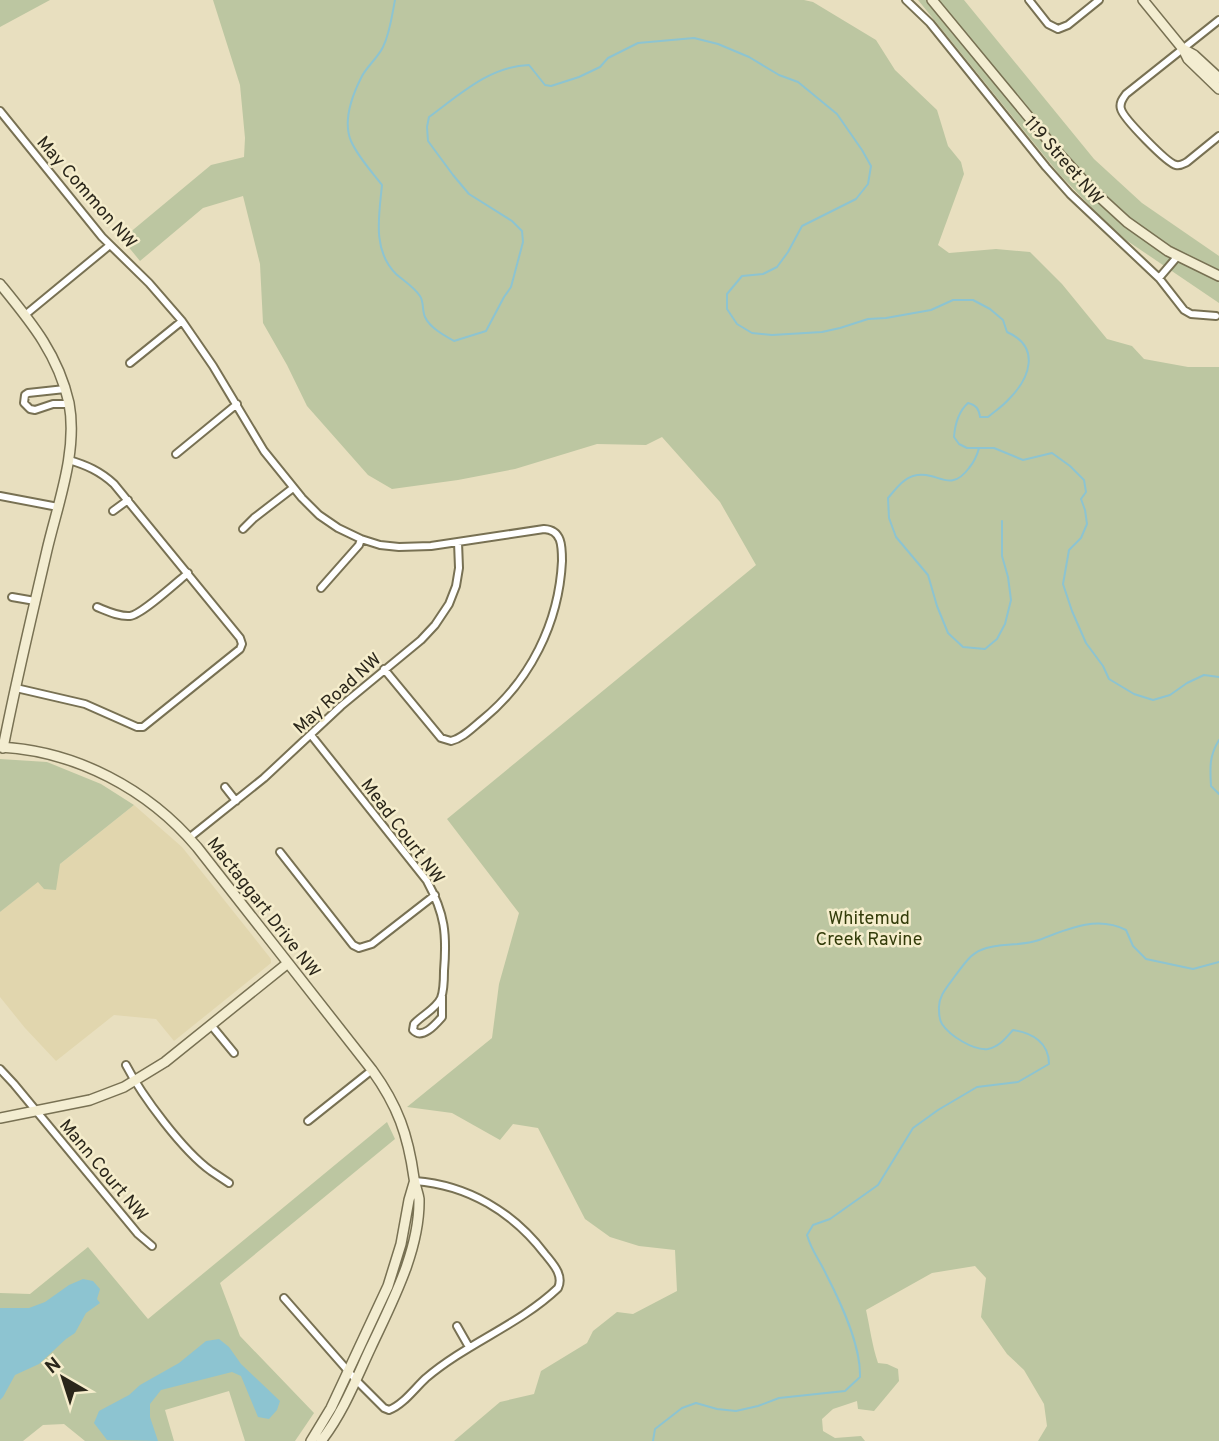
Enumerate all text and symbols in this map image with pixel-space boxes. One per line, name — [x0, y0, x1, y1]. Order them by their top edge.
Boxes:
street label: 119 Street NW — [1018, 112, 1108, 210]
street label: May Common NW — [31, 132, 141, 254]
street label: May Road NW — [289, 649, 387, 740]
street label: Mead Court NW — [355, 775, 449, 889]
street label: Mactaggart Drive NW — [201, 833, 325, 983]
park label: Whitemud Creek Ravine — [816, 908, 922, 952]
street label: Mann Court NW — [53, 1115, 152, 1227]
north arrow — [28, 1343, 98, 1413]
text: N — [41, 1353, 66, 1380]

